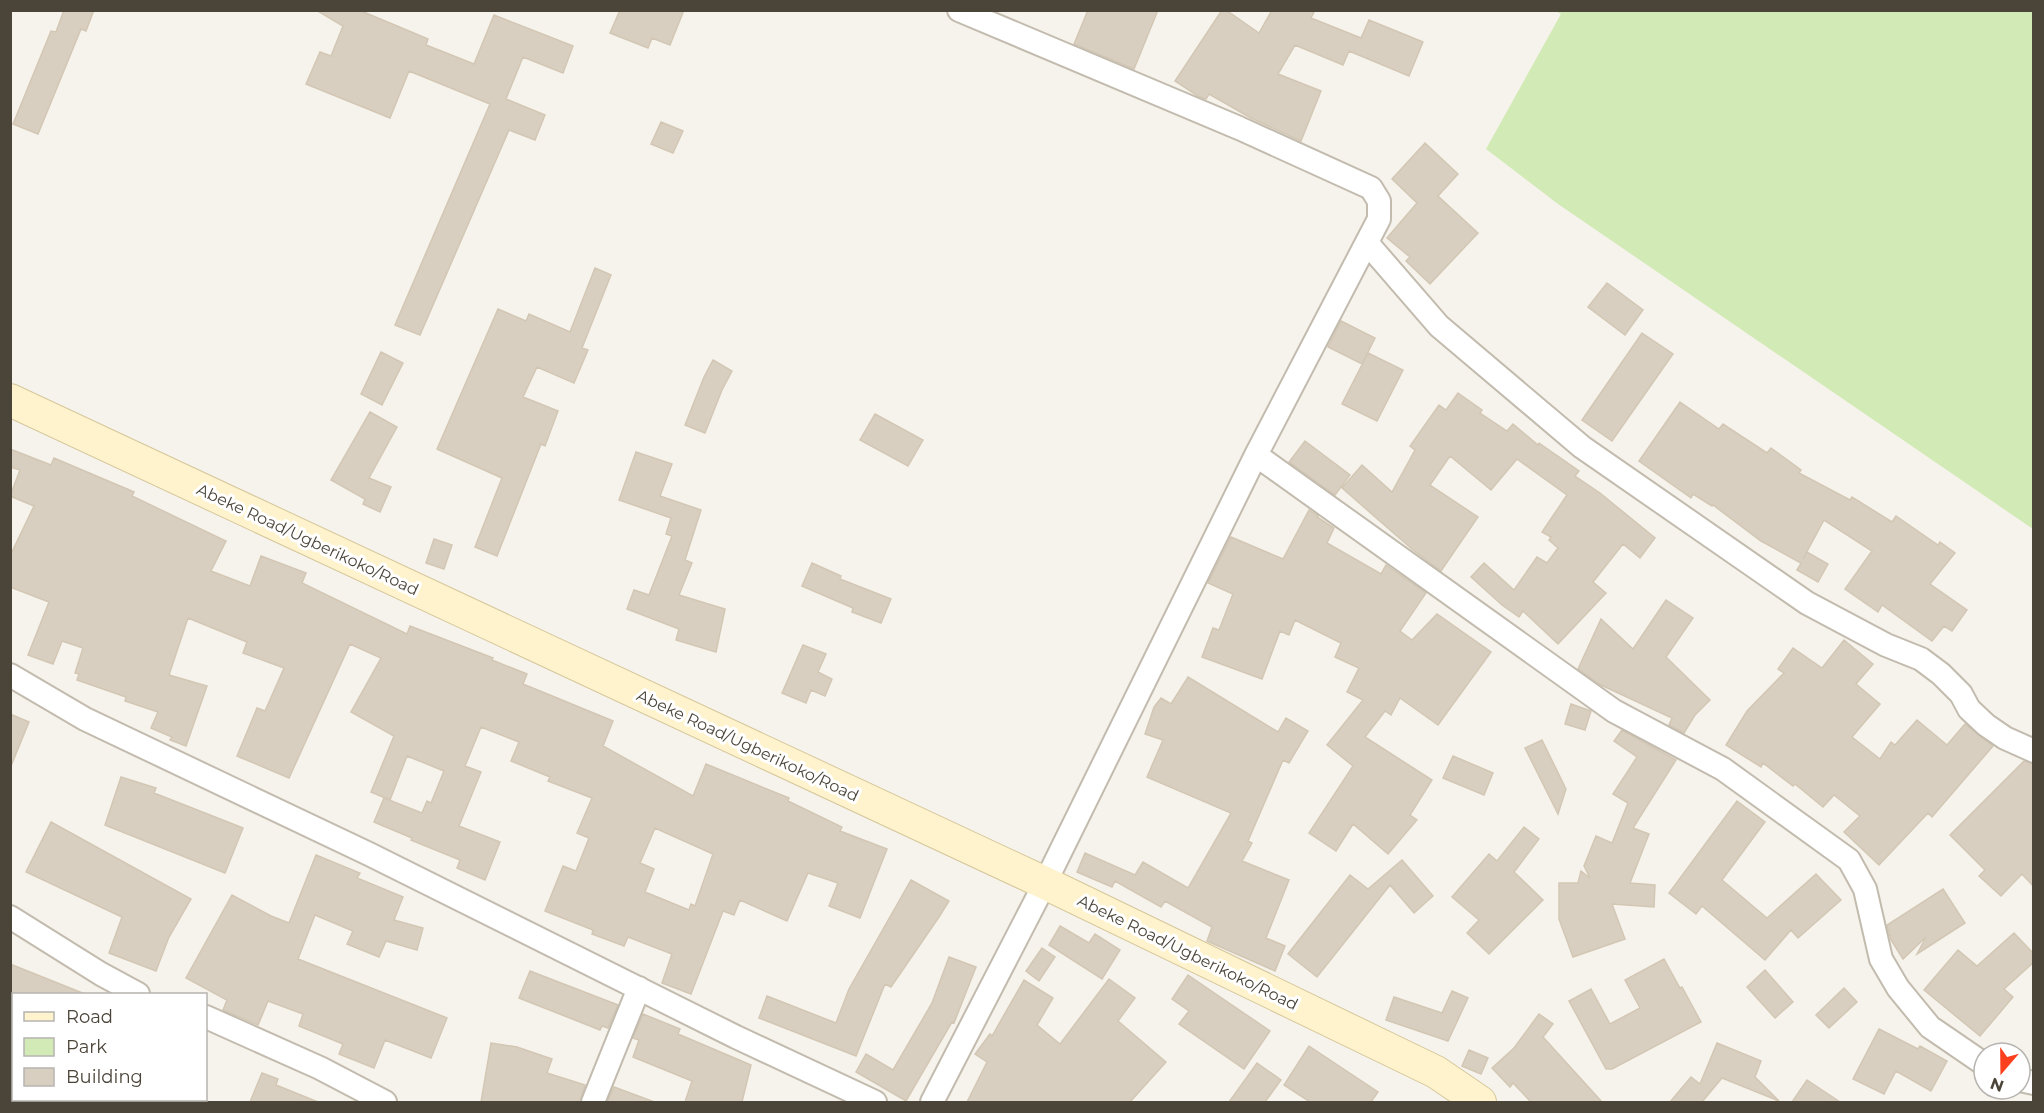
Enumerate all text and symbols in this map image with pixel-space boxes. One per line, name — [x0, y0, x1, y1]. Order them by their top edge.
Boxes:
street label: Abeke Road/Ugberikoko/Road — [194, 480, 422, 599]
street label: Abeke Road/Ugberikoko/Road — [634, 686, 862, 805]
street label: Abeke Road/Ugberikoko/Road — [1075, 891, 1301, 1014]
legend — [12, 993, 207, 1101]
text: Road — [66, 1006, 113, 1028]
text: Park — [66, 1036, 107, 1058]
north arrow — [1972, 1041, 2032, 1101]
text: Building — [66, 1066, 143, 1088]
text: N — [1988, 1073, 2006, 1096]

